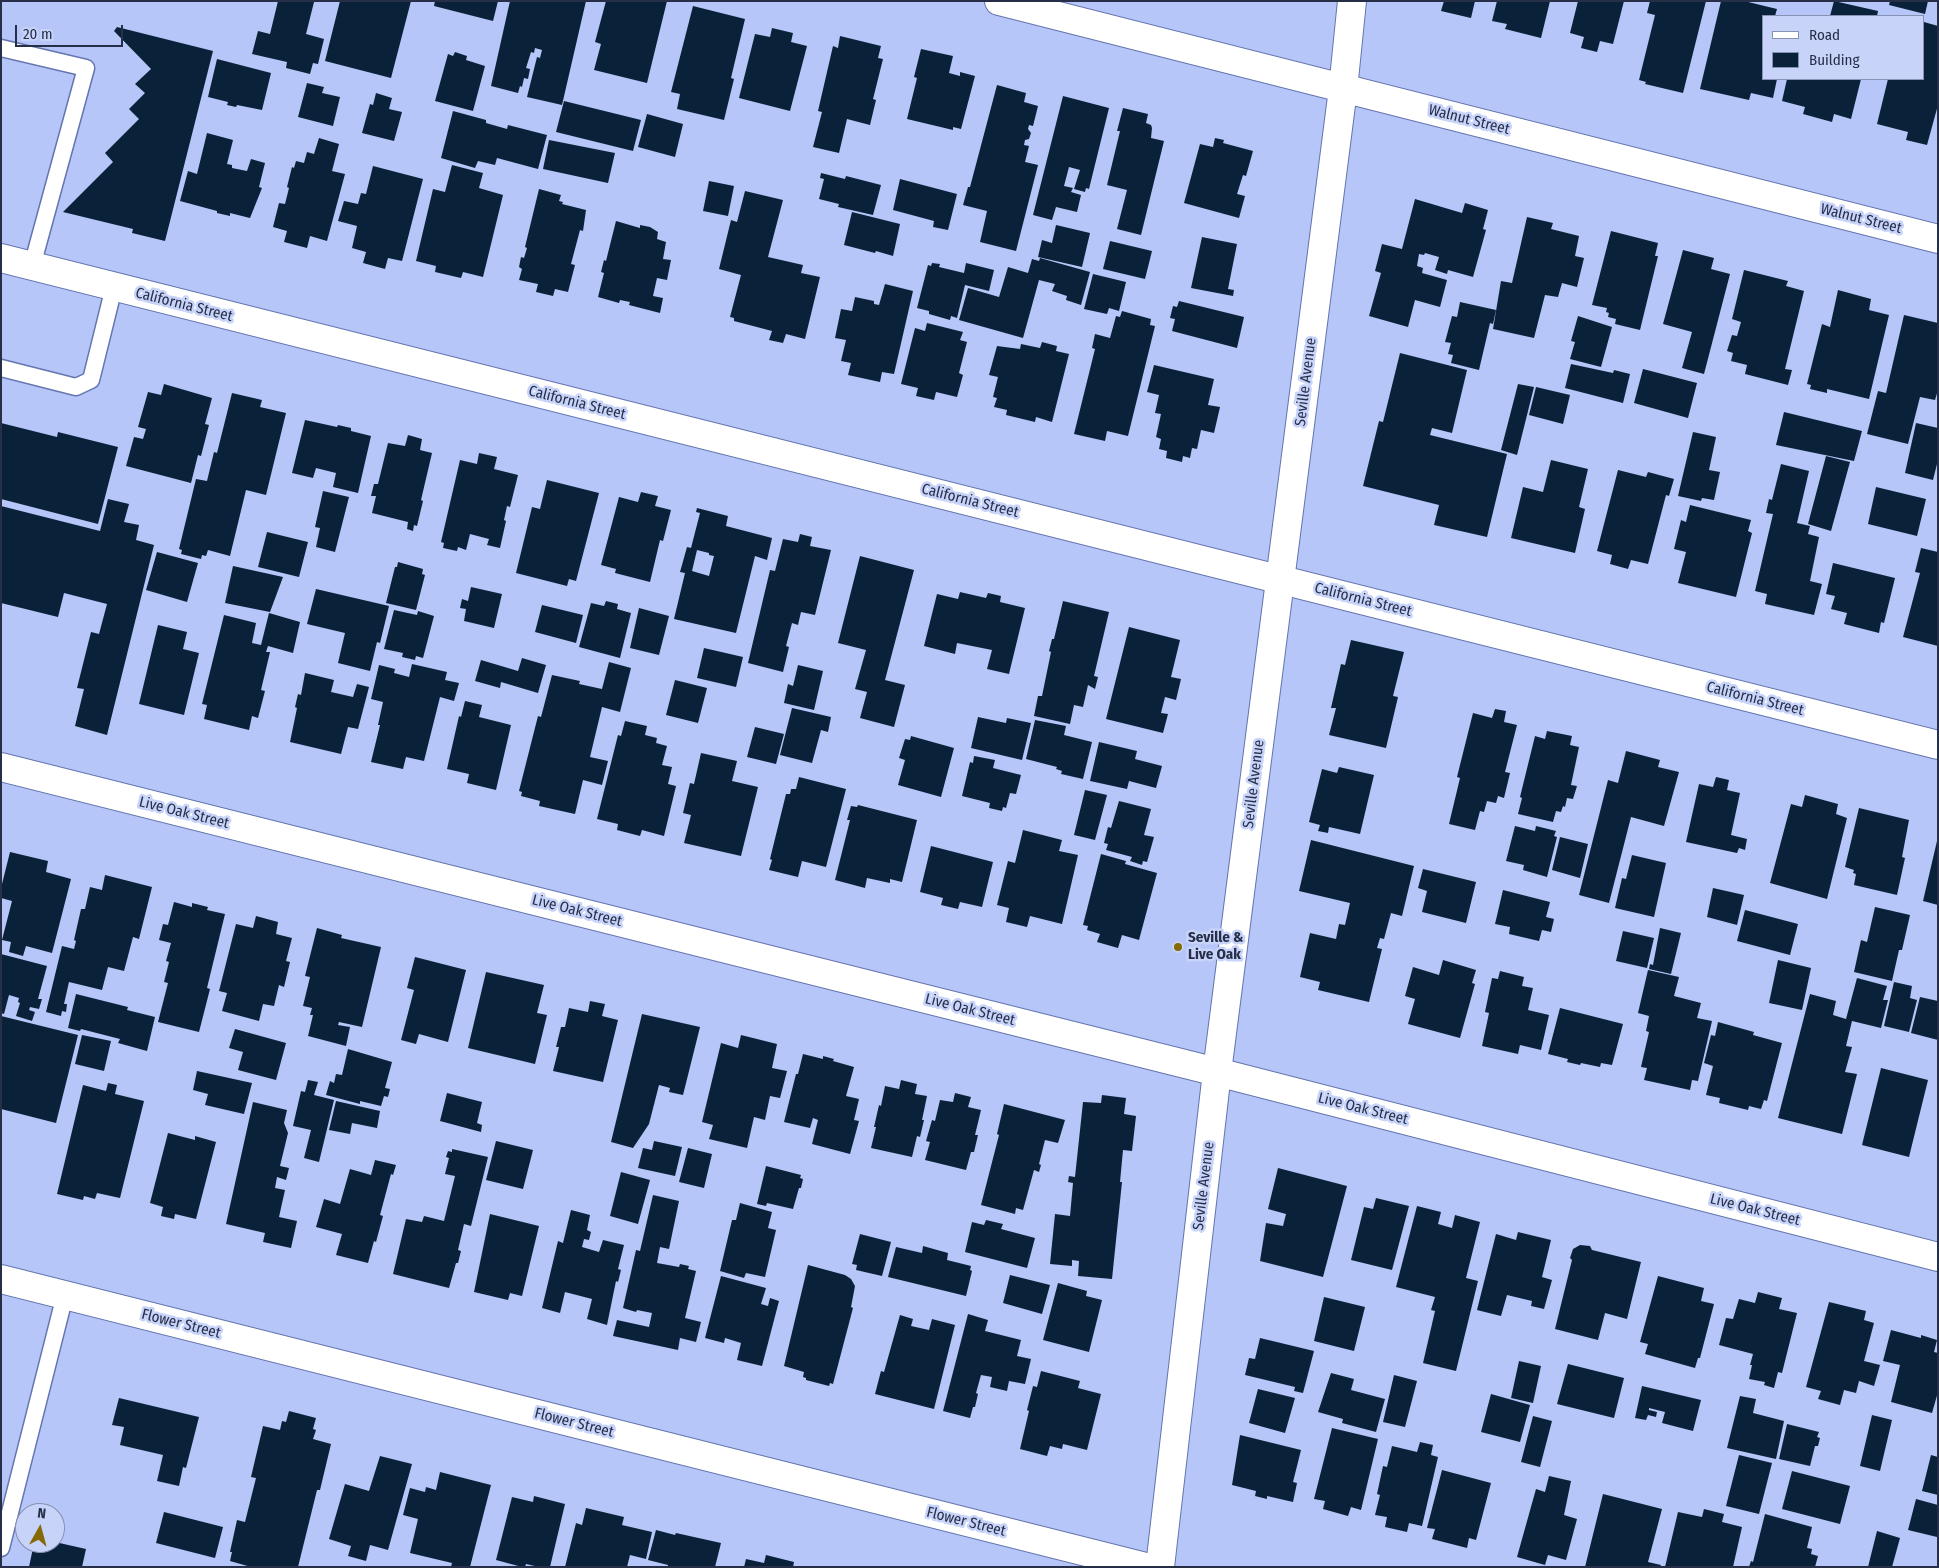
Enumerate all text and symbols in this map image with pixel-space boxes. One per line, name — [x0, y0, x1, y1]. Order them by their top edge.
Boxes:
scale bar — [18, 15, 125, 47]
legend — [1762, 15, 1924, 80]
text: 20 m — [23, 25, 53, 43]
text: Road — [1809, 26, 1840, 44]
text: Building — [1809, 51, 1860, 69]
street label: Walnut Street — [1427, 101, 1511, 139]
street label: Walnut Street — [1819, 200, 1903, 238]
street label: California Street — [134, 284, 234, 326]
street label: Seville Avenue — [1292, 337, 1320, 427]
street label: California Street — [527, 382, 627, 424]
street label: California Street — [920, 480, 1020, 522]
street label: California Street — [1313, 579, 1413, 621]
street label: California Street — [1705, 678, 1805, 720]
street label: Seville Avenue — [1240, 739, 1268, 829]
street label: Live Oak Street — [137, 793, 231, 833]
street label: Live Oak Street — [530, 891, 624, 931]
place label: Seville & Live Oak — [1188, 929, 1243, 964]
marker: Seville & Live Oak — [1172, 941, 1184, 953]
street label: Live Oak Street — [923, 990, 1017, 1030]
street label: Live Oak Street — [1316, 1089, 1410, 1129]
street label: Seville Avenue — [1190, 1141, 1218, 1231]
street label: Live Oak Street — [1708, 1190, 1802, 1230]
street label: Flower Street — [139, 1305, 223, 1343]
street label: Flower Street — [532, 1404, 616, 1442]
north arrow — [15, 1503, 65, 1553]
street label: Flower Street — [924, 1503, 1008, 1541]
text: N — [37, 1505, 47, 1523]

